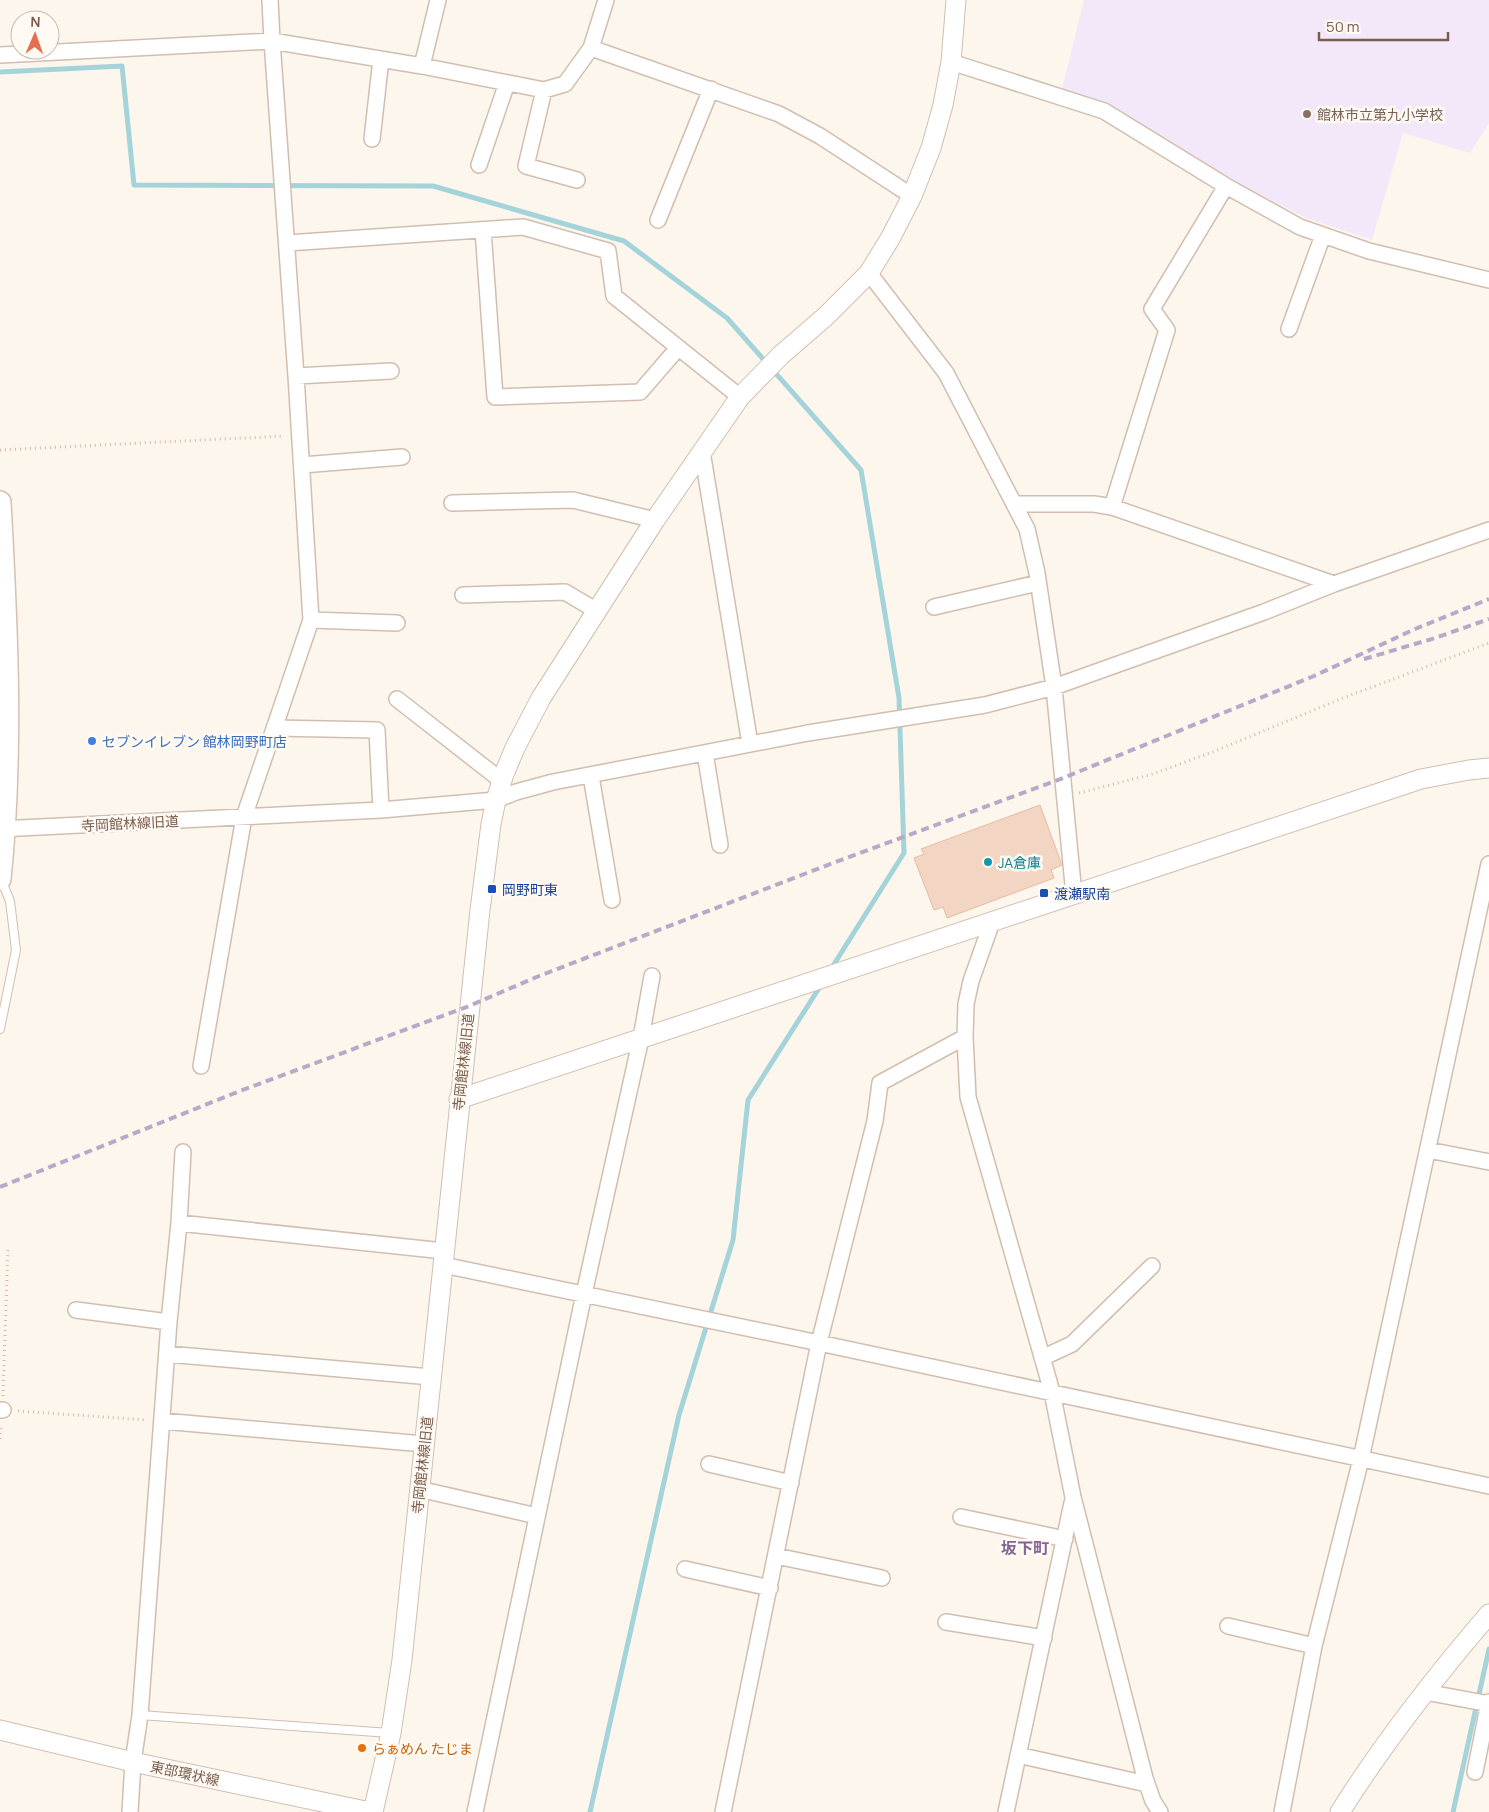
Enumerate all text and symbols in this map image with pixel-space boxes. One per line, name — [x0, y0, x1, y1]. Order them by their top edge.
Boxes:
north arrow — [10, 10, 60, 60]
scale bar — [1319, 10, 1448, 42]
text: N — [30, 12, 41, 31]
text: 50 m — [1326, 16, 1360, 37]
place label: 館林市立第九小学校 — [1317, 105, 1443, 124]
marker: 館林市立第九小学校 — [1301, 108, 1313, 120]
place label: セブンイレブン 館林岡野町店 — [102, 732, 287, 751]
marker: セブンイレブン 館林岡野町店 — [86, 735, 98, 747]
street label: 寺岡館林線旧道 — [81, 811, 179, 835]
place label: JA倉庫 — [998, 853, 1041, 872]
marker: JA倉庫 — [982, 856, 994, 868]
place label: 岡野町東 — [502, 880, 558, 899]
marker: 岡野町東 — [486, 883, 498, 895]
place label: 渡瀬駅南 — [1054, 884, 1110, 903]
marker: 渡瀬駅南 — [1038, 887, 1050, 899]
street label: 寺岡館林線旧道 — [448, 1012, 478, 1112]
street label: 寺岡館林線旧道 — [407, 1415, 437, 1515]
district label: 坂下町 — [1001, 1537, 1049, 1559]
place label: らぁめん たじま — [372, 1739, 473, 1758]
marker: らぁめん たじま — [356, 1742, 368, 1754]
street label: 東部環状線 — [149, 1756, 221, 1790]

